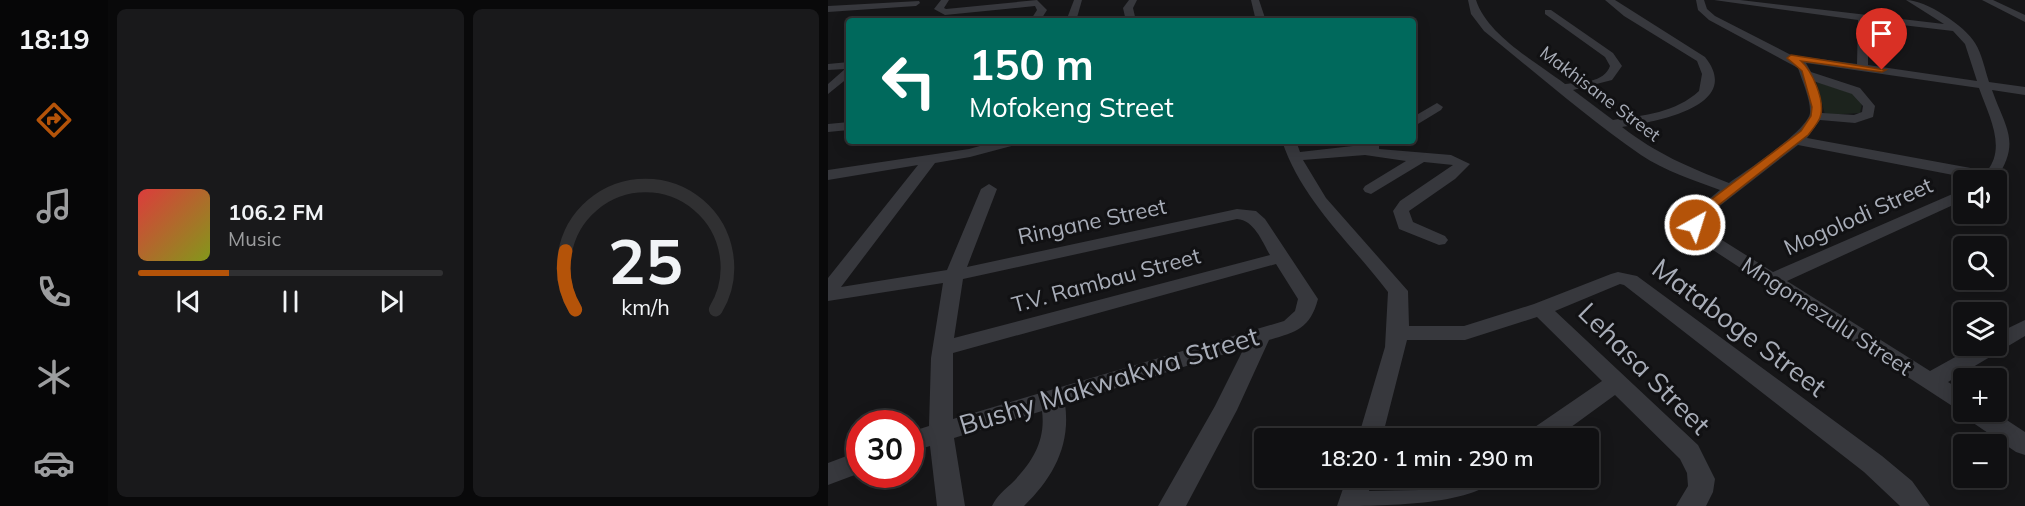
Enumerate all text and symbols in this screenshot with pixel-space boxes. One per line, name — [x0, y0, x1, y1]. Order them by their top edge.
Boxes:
pin — [1856, 8, 1907, 70]
icon: arrive — [1865, 17, 1898, 50]
text: 18:19 — [18, 22, 90, 56]
text: 150 m — [969, 38, 1094, 91]
street label: Makhisane Street — [1536, 41, 1665, 146]
icon: left — [870, 42, 948, 120]
text: Mofokeng Street — [969, 90, 1174, 124]
icon: directions — [33, 99, 75, 141]
map controls — [1953, 170, 2007, 488]
button: sound — [1953, 170, 2007, 224]
street label: Mogolodi Street — [1779, 171, 1937, 261]
icon: music — [33, 185, 75, 227]
street label: Ringane Street — [1015, 192, 1169, 250]
position arrow — [1663, 193, 1727, 257]
text: 106.2 FM — [228, 198, 324, 226]
text: 25 — [608, 221, 683, 300]
text: Music — [228, 226, 281, 251]
button: search — [1953, 236, 2007, 290]
street label: T.V. Rambau Street — [1009, 241, 1204, 319]
street label: Mngomezulu Street — [1737, 250, 1918, 382]
street label: Mataboge Street — [1646, 251, 1833, 404]
icon: phone — [33, 271, 75, 313]
icon: previous — [172, 285, 205, 318]
icon: pause — [274, 285, 307, 318]
icon: next — [375, 285, 408, 318]
text: km/h — [621, 293, 670, 320]
street label: Lehasa Street — [1572, 295, 1718, 441]
button: layers — [1953, 302, 2007, 356]
street label: Bushy Makwakwa Street — [955, 318, 1262, 442]
icon: climate — [33, 356, 75, 398]
button: + — [1953, 368, 2007, 422]
speed limit sign: 30 — [846, 410, 924, 488]
button: − — [1953, 434, 2007, 488]
icon: car — [33, 442, 75, 484]
text: 18:20 · 1 min · 290 m — [1319, 444, 1534, 472]

